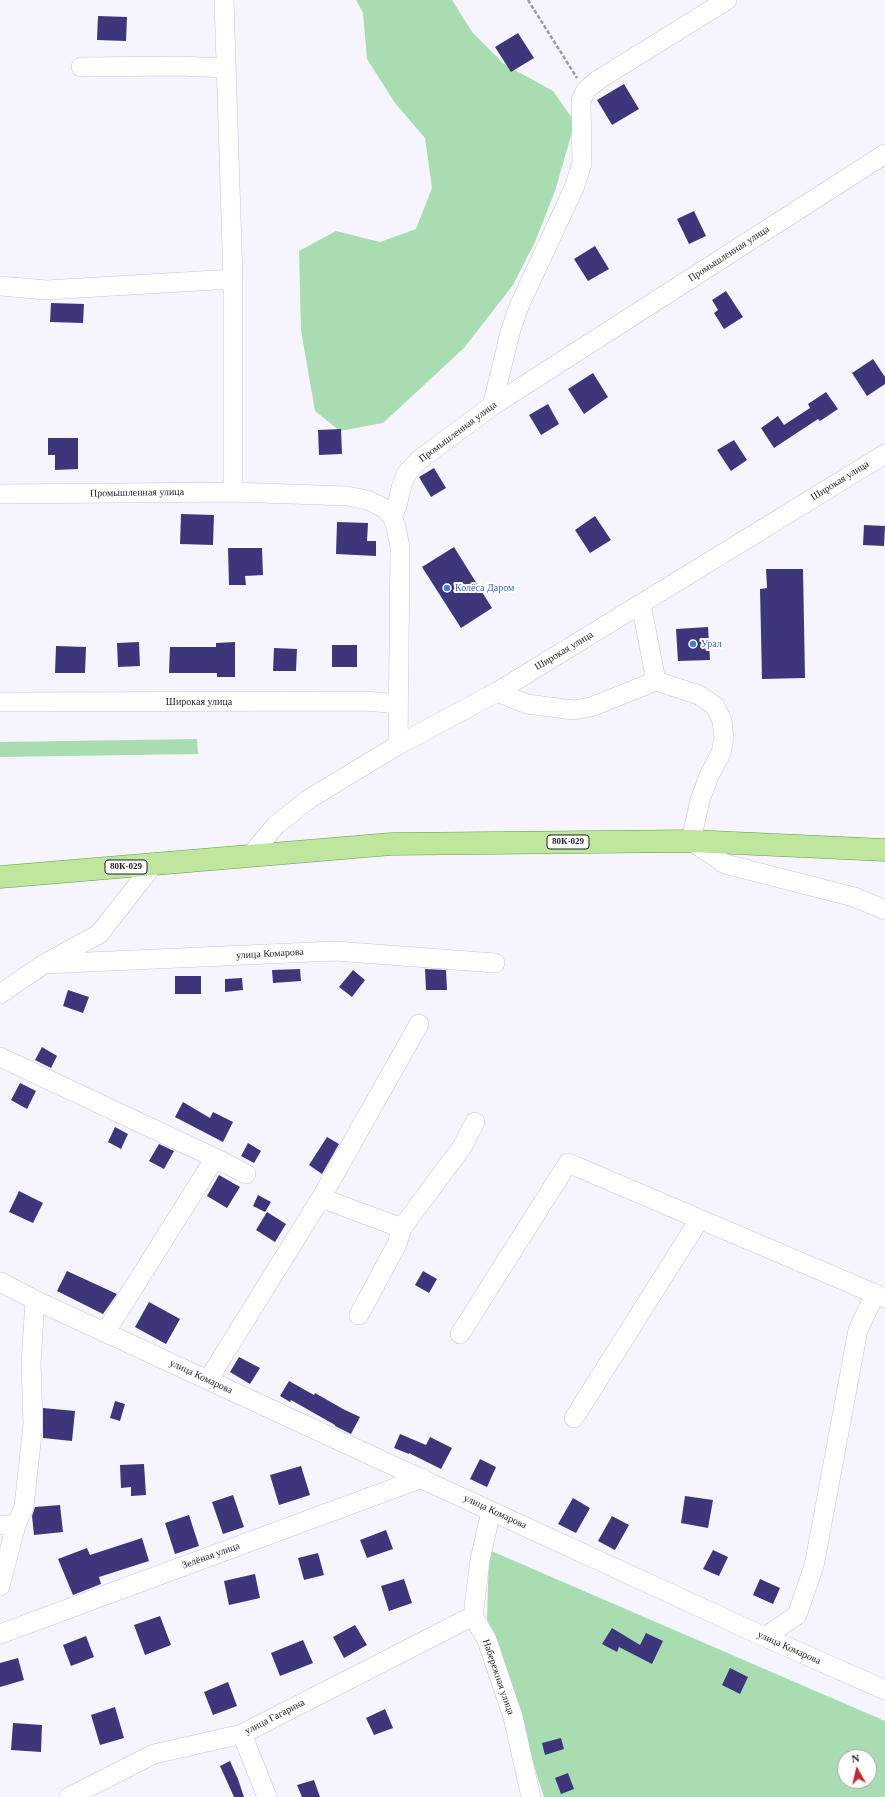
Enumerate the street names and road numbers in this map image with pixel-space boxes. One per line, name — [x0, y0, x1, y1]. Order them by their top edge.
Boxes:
street label: Промышленная улица — [686, 223, 772, 285]
street label: Промышленная улица — [417, 399, 499, 465]
street label: Широкая улица — [809, 458, 871, 504]
street label: Промышленная улица — [90, 486, 184, 500]
street label: Широкая улица — [532, 629, 596, 673]
street label: Широкая улица — [166, 696, 232, 708]
road number: 80К-029 — [547, 835, 589, 849]
road number: 80К-029 — [105, 860, 147, 874]
street label: улица Комарова — [236, 946, 304, 962]
street label: улица Комарова — [168, 1357, 234, 1397]
street label: улица Комарова — [462, 1492, 528, 1532]
street label: Зелёная улица — [181, 1540, 241, 1572]
street label: улица Комарова — [756, 1629, 822, 1667]
street label: Набережная улица — [479, 1638, 517, 1716]
street label: улица Гагарина — [243, 1697, 307, 1737]

